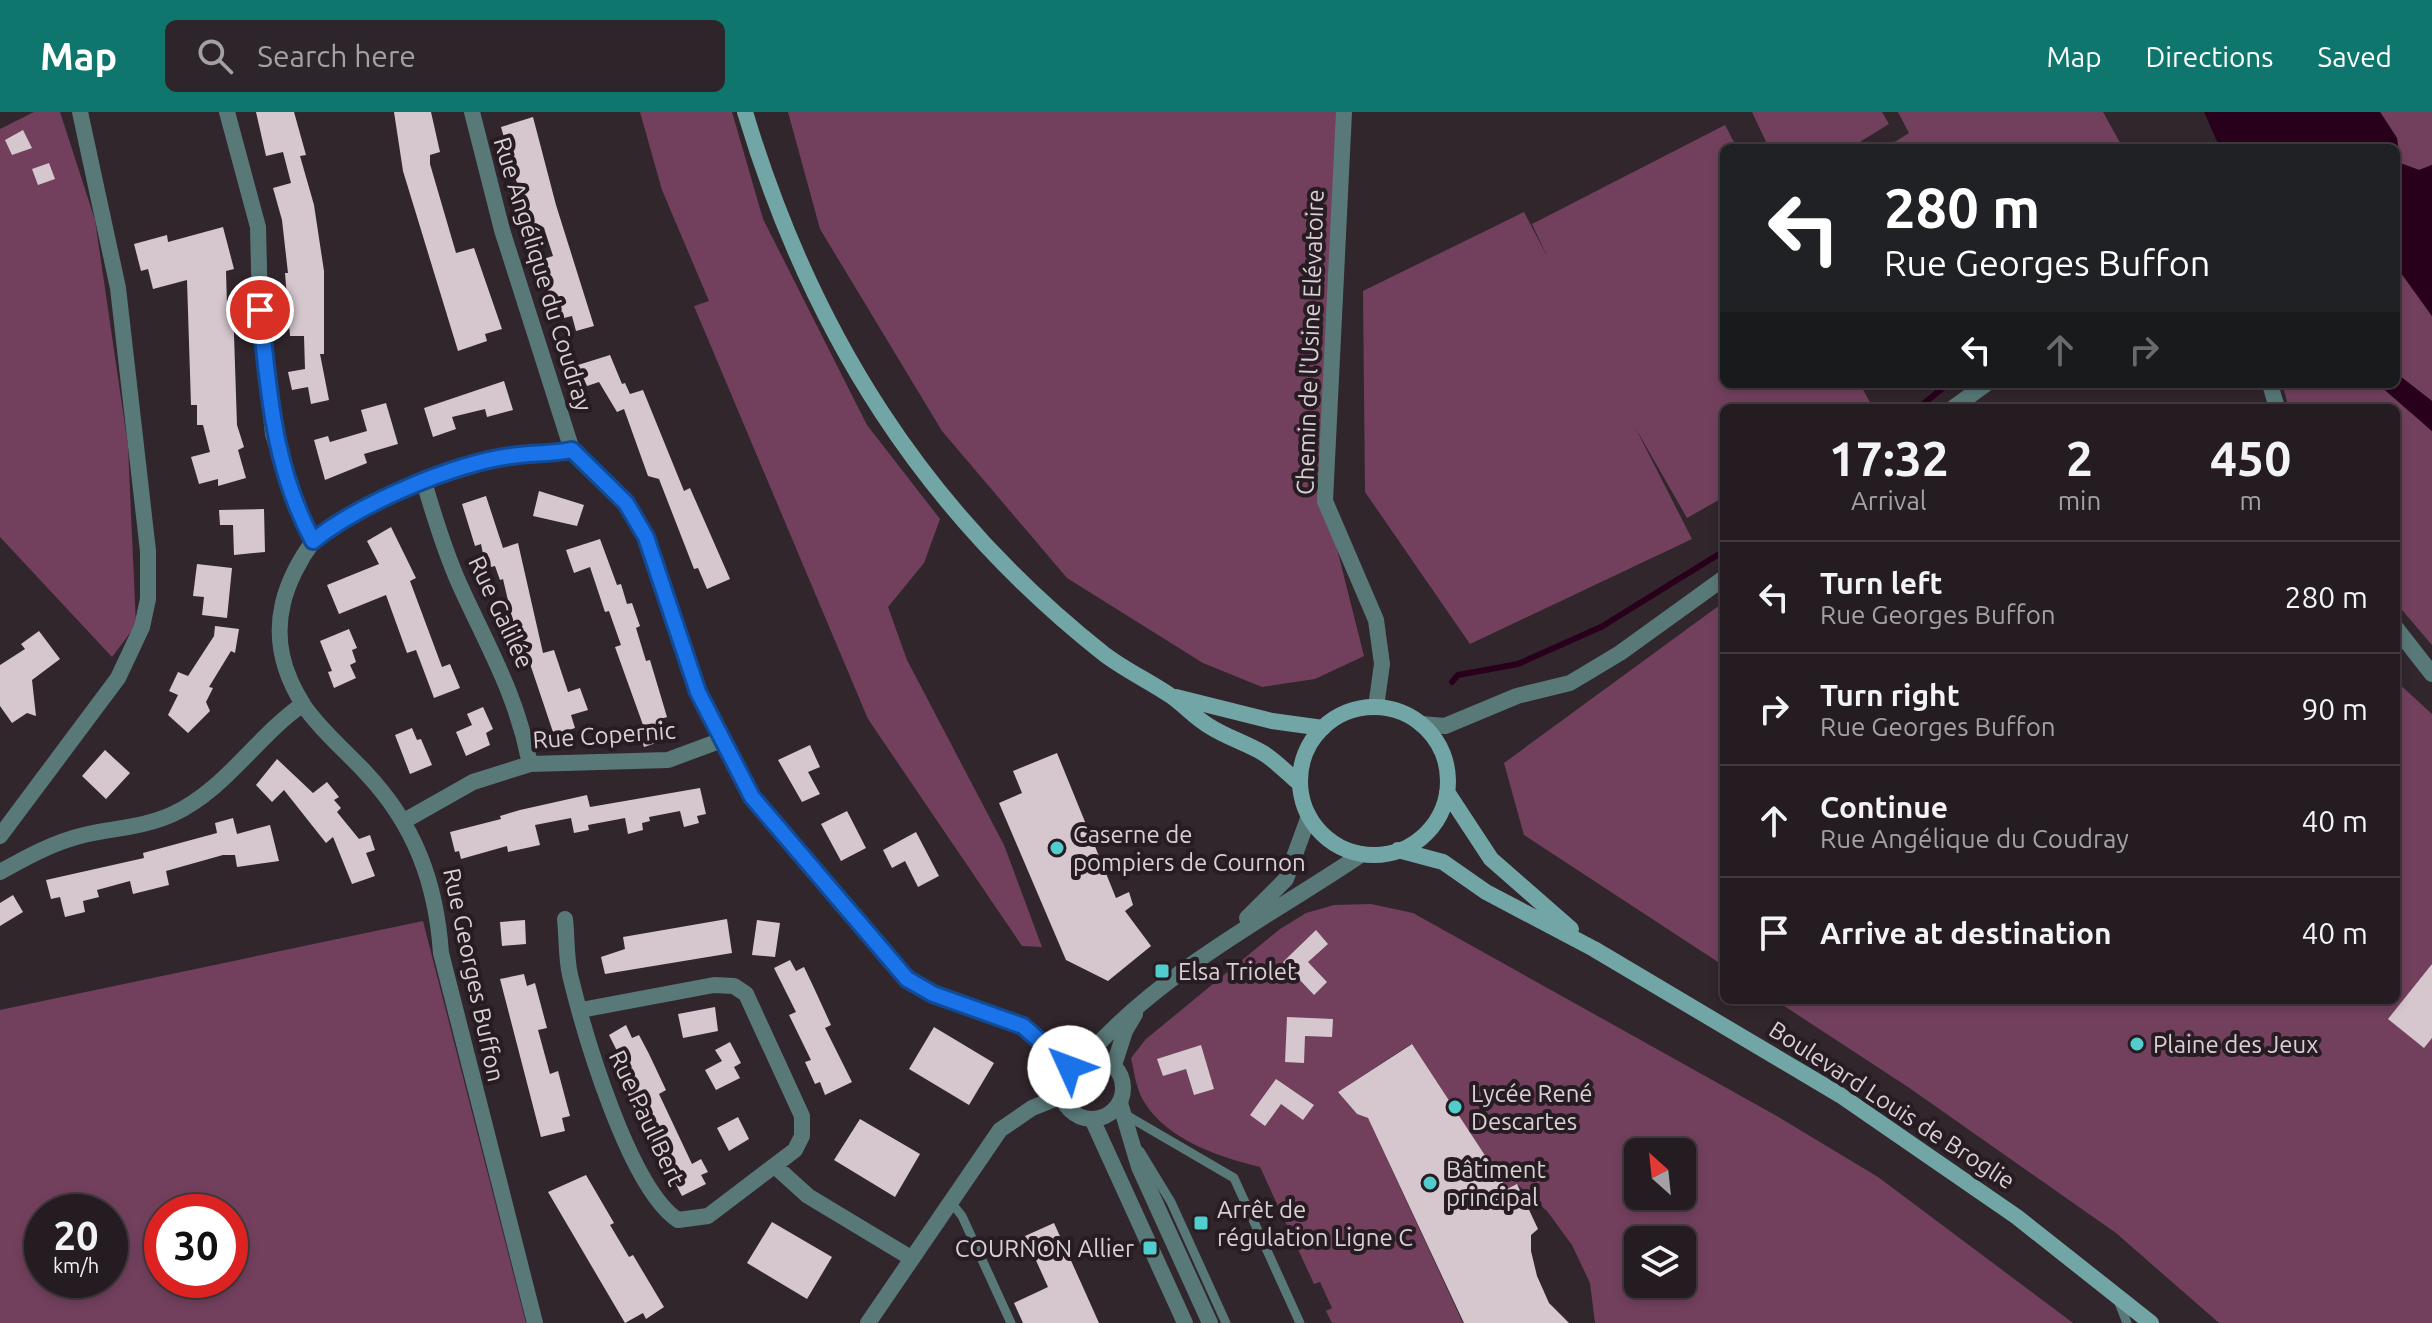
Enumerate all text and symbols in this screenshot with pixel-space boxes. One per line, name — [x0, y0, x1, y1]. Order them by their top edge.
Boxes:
search box — [165, 20, 725, 92]
icon: search — [193, 34, 237, 78]
text: Map — [40, 35, 117, 77]
text: Search here — [257, 39, 416, 73]
text: Map — [2046, 41, 2102, 72]
text: Directions — [2146, 41, 2273, 72]
text: Saved — [2317, 41, 2392, 72]
street label: Rue Angélique du Coudray — [488, 134, 598, 415]
icon: left — [1752, 176, 1856, 280]
text: 280 m — [1884, 176, 2040, 239]
street label: Chemin de l'Usine Elévatoire — [1291, 189, 1329, 495]
text: Rue Georges Buffon — [1884, 242, 2210, 283]
pin — [226, 276, 294, 344]
icon: arrive — [238, 288, 282, 332]
icon: left — [1954, 328, 1998, 372]
icon: ahead — [2038, 328, 2082, 372]
icon: right — [2122, 328, 2166, 372]
text: 17:32 — [1829, 431, 1949, 485]
text: 2 — [2066, 431, 2093, 485]
text: 450 — [2210, 431, 2291, 485]
text: Arrival — [1851, 486, 1927, 515]
text: min — [2058, 486, 2101, 515]
text: m — [2239, 486, 2262, 515]
street label: Rue Galilée — [463, 552, 539, 672]
text: Turn left — [1820, 566, 1942, 600]
icon: left — [1752, 575, 1796, 619]
text: 280 m — [2284, 580, 2368, 614]
text: Rue Georges Buffon — [1820, 600, 2056, 629]
text: Turn right — [1820, 678, 1960, 712]
icon: right — [1752, 687, 1796, 731]
text: 90 m — [2301, 692, 2368, 726]
text: Rue Georges Buffon — [1820, 712, 2056, 741]
street label: Rue Copernic — [532, 717, 676, 753]
text: Continue — [1820, 790, 1948, 824]
icon: ahead — [1752, 799, 1796, 843]
text: 40 m — [2301, 804, 2368, 838]
place label: Caserne de pompiers de Cournon — [1073, 821, 1306, 876]
text: Rue Angélique du Coudray — [1820, 824, 2129, 853]
marker: Caserne de pompiers de Cournon — [1048, 839, 1066, 857]
street label: Rue Georges Buffon — [438, 866, 510, 1084]
icon: arrive — [1752, 911, 1796, 955]
text: Arrive at destination — [1820, 916, 2112, 950]
text: 40 m — [2301, 916, 2368, 950]
place label: Elsa Triolet — [1178, 958, 1297, 985]
marker: Elsa Triolet — [1153, 962, 1171, 980]
street label: Boulevard Louis de Broglie — [1764, 1015, 2020, 1195]
position arrow — [1027, 1025, 1111, 1109]
place label: Plaine des Jeux — [2153, 1031, 2318, 1058]
marker: Plaine des Jeux — [2128, 1035, 2146, 1053]
street label: Rue Paul Bert — [604, 1046, 690, 1191]
place label: Lycée René Descartes — [1471, 1080, 1593, 1135]
marker: Lycée René Descartes — [1446, 1098, 1464, 1116]
north arrow — [1624, 1138, 1696, 1210]
map controls — [1624, 1138, 1696, 1298]
place label: Bâtiment principal — [1446, 1156, 1547, 1211]
marker: Bâtiment principal — [1421, 1174, 1439, 1192]
speed limit sign: 30 — [144, 1194, 248, 1298]
place label: Arrêt de régulation Ligne C — [1217, 1196, 1413, 1251]
text: 20 — [53, 1213, 99, 1258]
marker: Arrêt de régulation Ligne C — [1192, 1214, 1210, 1232]
button: layers — [1624, 1226, 1696, 1298]
place label: COURNON Allier — [955, 1235, 1134, 1262]
marker: COURNON Allier — [1141, 1239, 1159, 1257]
text: km/h — [53, 1254, 99, 1277]

